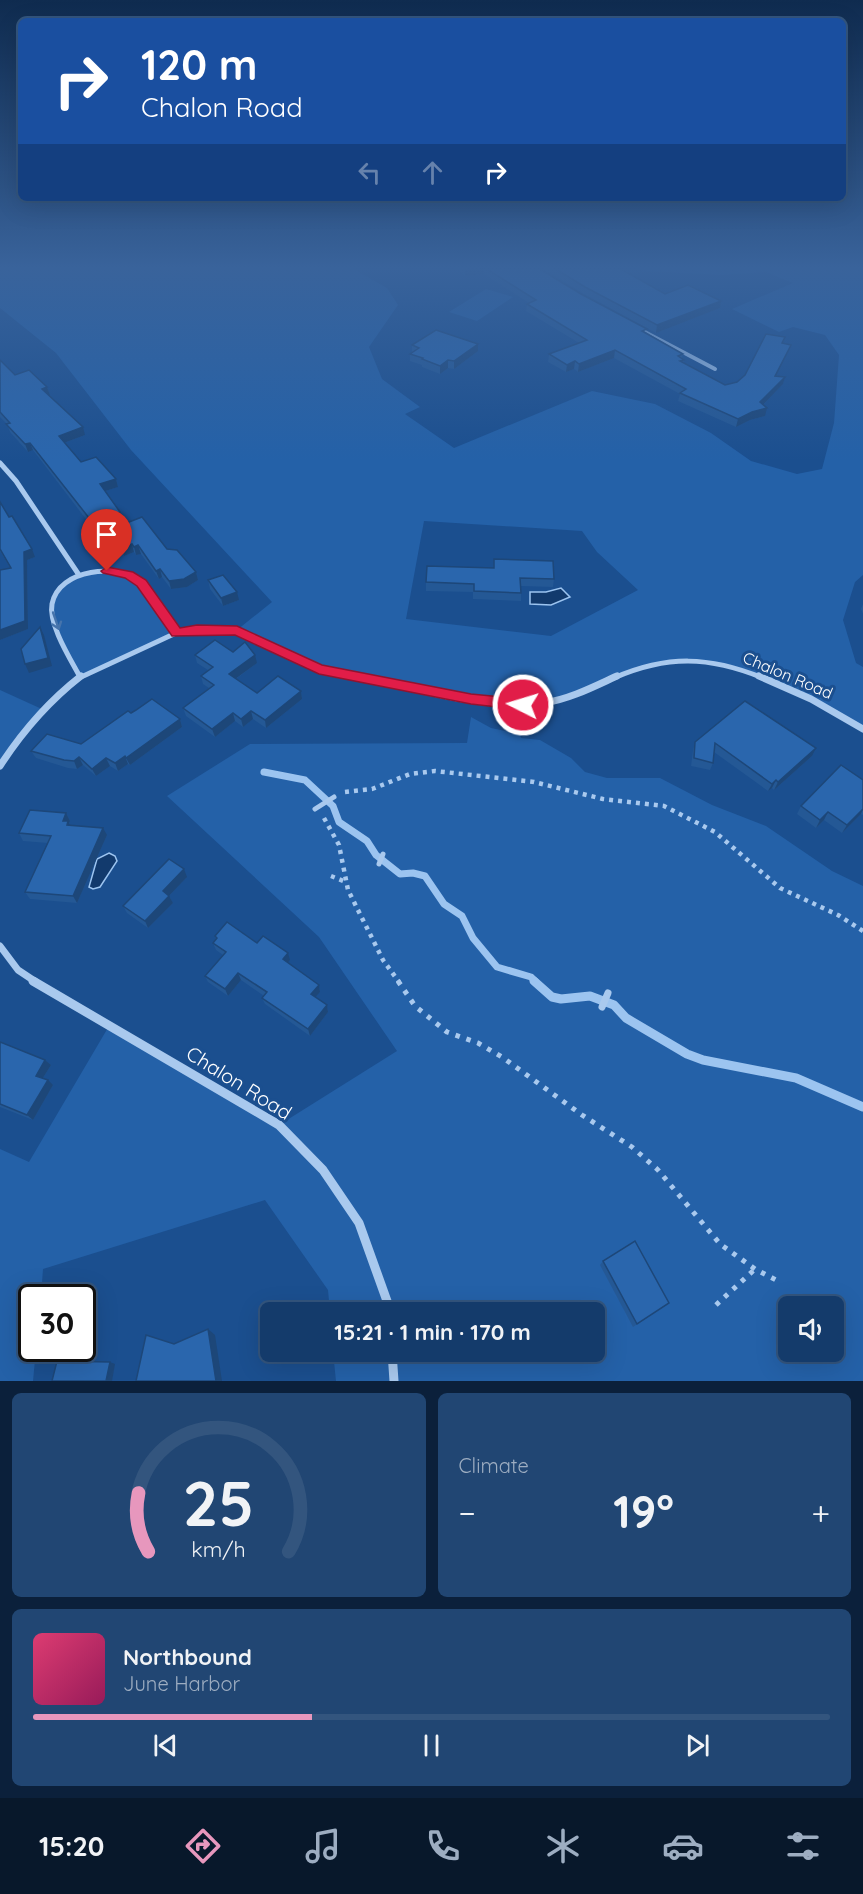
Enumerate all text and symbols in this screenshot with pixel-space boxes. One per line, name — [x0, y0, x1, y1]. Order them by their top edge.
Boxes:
text: 120 m — [141, 38, 258, 91]
icon: right — [42, 42, 120, 120]
text: Chalon Road — [141, 90, 303, 124]
icon: left — [353, 156, 386, 189]
icon: ahead — [416, 156, 449, 189]
icon: right — [479, 156, 512, 189]
pin — [81, 509, 132, 571]
icon: arrive — [90, 518, 123, 551]
one-way arrow — [51, 611, 62, 630]
street label: Chalon Road — [740, 647, 836, 703]
position arrow — [491, 673, 555, 737]
street label: Chalon Road — [182, 1040, 297, 1125]
speed limit sign: 30 — [18, 1284, 96, 1362]
map controls — [778, 1296, 844, 1362]
button: sound — [778, 1296, 844, 1362]
text: 15:21 · 1 min · 170 m — [334, 1318, 531, 1346]
text: Climate — [459, 1453, 529, 1478]
text: 25 — [183, 1464, 254, 1542]
text: 19° — [613, 1483, 674, 1539]
text: − — [459, 1492, 476, 1533]
text: + — [811, 1492, 830, 1533]
text: km/h — [192, 1536, 246, 1562]
text: Northbound — [123, 1643, 252, 1671]
text: June Harbor — [123, 1671, 240, 1696]
icon: previous — [149, 1729, 182, 1762]
icon: pause — [415, 1729, 448, 1762]
icon: next — [681, 1729, 714, 1762]
icon: directions — [182, 1825, 224, 1867]
icon: music — [302, 1825, 344, 1867]
icon: phone — [422, 1825, 464, 1867]
icon: climate — [542, 1825, 584, 1867]
icon: car — [662, 1825, 704, 1867]
icon: filters — [782, 1825, 824, 1867]
text: 15:20 — [39, 1829, 104, 1863]

